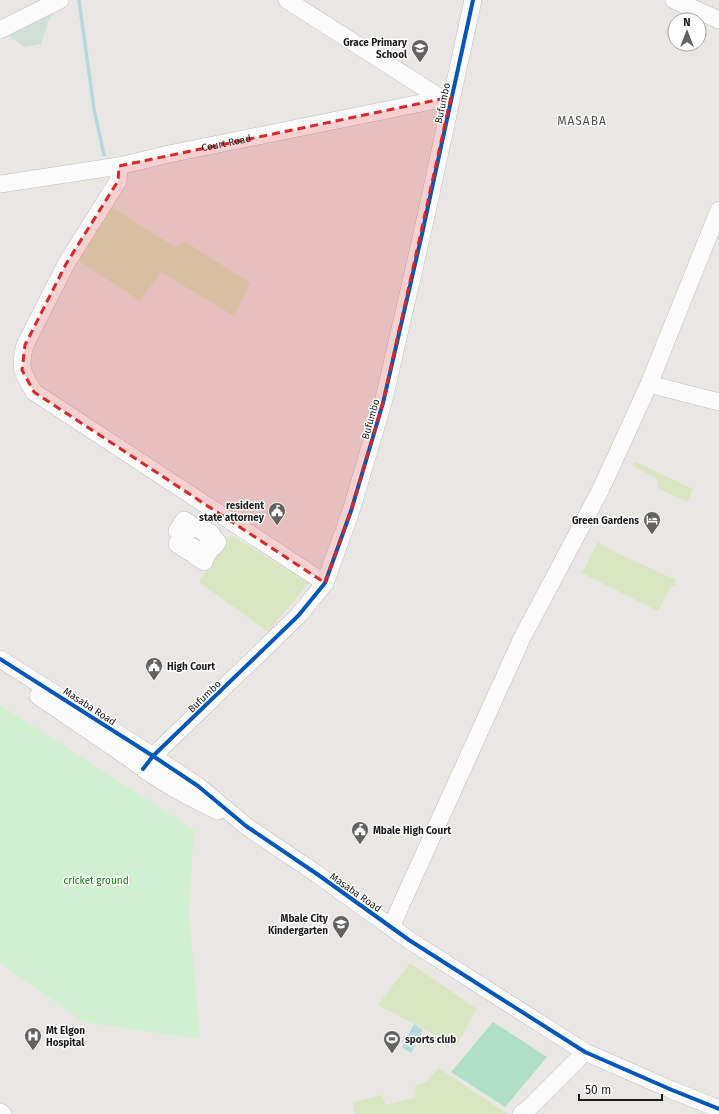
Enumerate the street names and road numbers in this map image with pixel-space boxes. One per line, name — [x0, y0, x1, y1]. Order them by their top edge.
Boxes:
street label: Bufumbo — [433, 82, 453, 125]
street label: Court Road — [200, 133, 252, 154]
street label: Bufumbo — [359, 398, 382, 441]
street label: Bufumbo — [186, 678, 224, 715]
street label: Masaba Road — [61, 685, 118, 728]
street label: Masaba Road — [327, 871, 384, 915]

